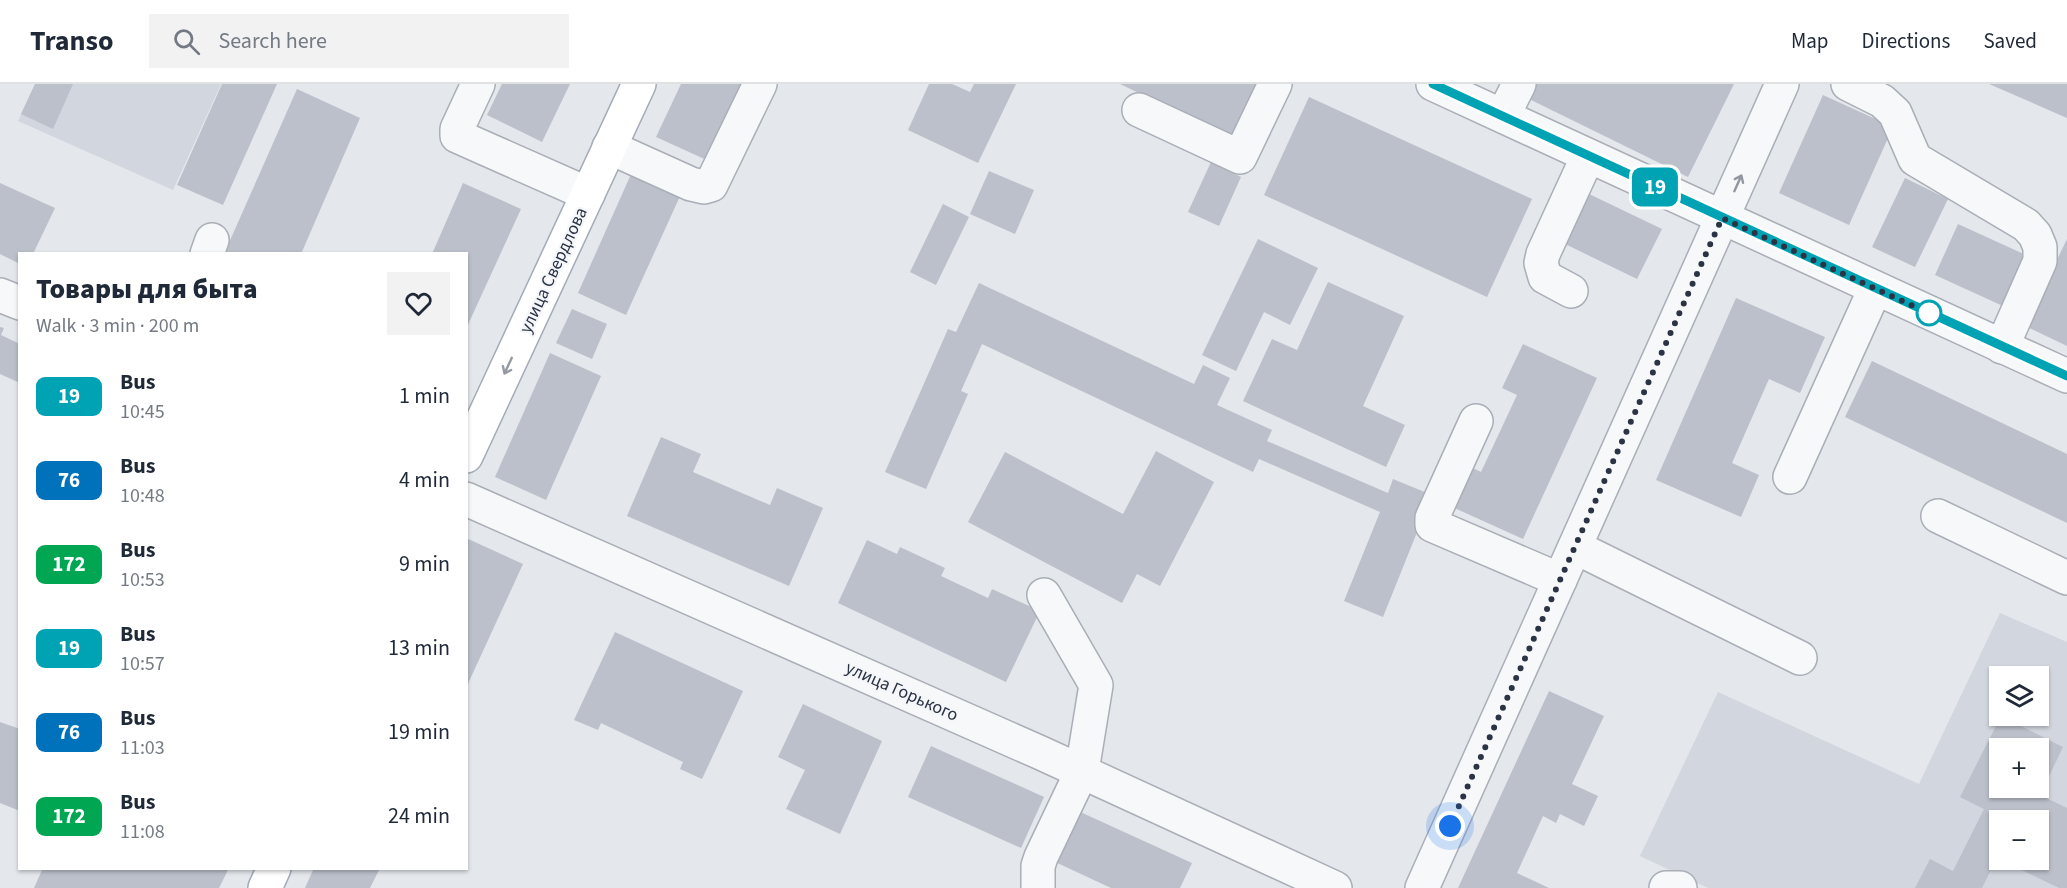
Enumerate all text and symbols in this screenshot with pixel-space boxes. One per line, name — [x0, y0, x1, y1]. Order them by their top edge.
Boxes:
search box — [149, 14, 569, 68]
text: Transo — [30, 21, 113, 61]
icon: search — [170, 25, 203, 58]
text: Search here — [218, 25, 327, 57]
text: Map — [1791, 26, 1829, 56]
text: Directions — [1862, 26, 1950, 56]
text: Saved — [1983, 26, 2037, 56]
line badge: 19 — [1628, 168, 1682, 206]
text: 19 — [1644, 172, 1666, 202]
one-way arrow — [1733, 174, 1744, 192]
street label: улица Свердлова — [513, 203, 594, 337]
text: Товары для быта — [36, 269, 258, 309]
button: heart — [387, 272, 450, 335]
unlabelled marker — [1916, 300, 1942, 326]
text: Walk · 3 min · 200 m — [36, 312, 199, 340]
one-way arrow — [502, 356, 514, 374]
text: Bus — [120, 366, 156, 398]
text: 1 min — [399, 380, 450, 412]
text: 19 — [58, 381, 80, 411]
text: 10:45 — [120, 398, 165, 426]
text: Bus — [120, 450, 156, 482]
text: 4 min — [399, 464, 450, 496]
text: 76 — [58, 465, 80, 495]
text: 10:48 — [120, 482, 165, 510]
text: Bus — [120, 534, 156, 566]
text: 9 min — [399, 548, 450, 580]
text: 172 — [52, 549, 86, 579]
text: 10:53 — [120, 566, 165, 594]
text: Bus — [120, 618, 156, 650]
text: 13 min — [388, 632, 450, 664]
text: 19 — [58, 633, 80, 663]
text: 10:57 — [120, 650, 165, 678]
street label: улица Горького — [841, 655, 962, 728]
map controls — [1989, 666, 2049, 870]
button: layers — [1989, 666, 2049, 726]
text: Bus — [120, 702, 156, 734]
text: 19 min — [388, 716, 450, 748]
text: 76 — [58, 717, 80, 747]
text: 11:03 — [120, 734, 165, 762]
button: + — [1989, 738, 2049, 798]
text: Bus — [120, 786, 156, 818]
text: 24 min — [388, 800, 450, 832]
text: 172 — [52, 801, 86, 831]
button: − — [1989, 810, 2049, 870]
your location — [1435, 811, 1465, 841]
text: 11:08 — [120, 818, 165, 846]

